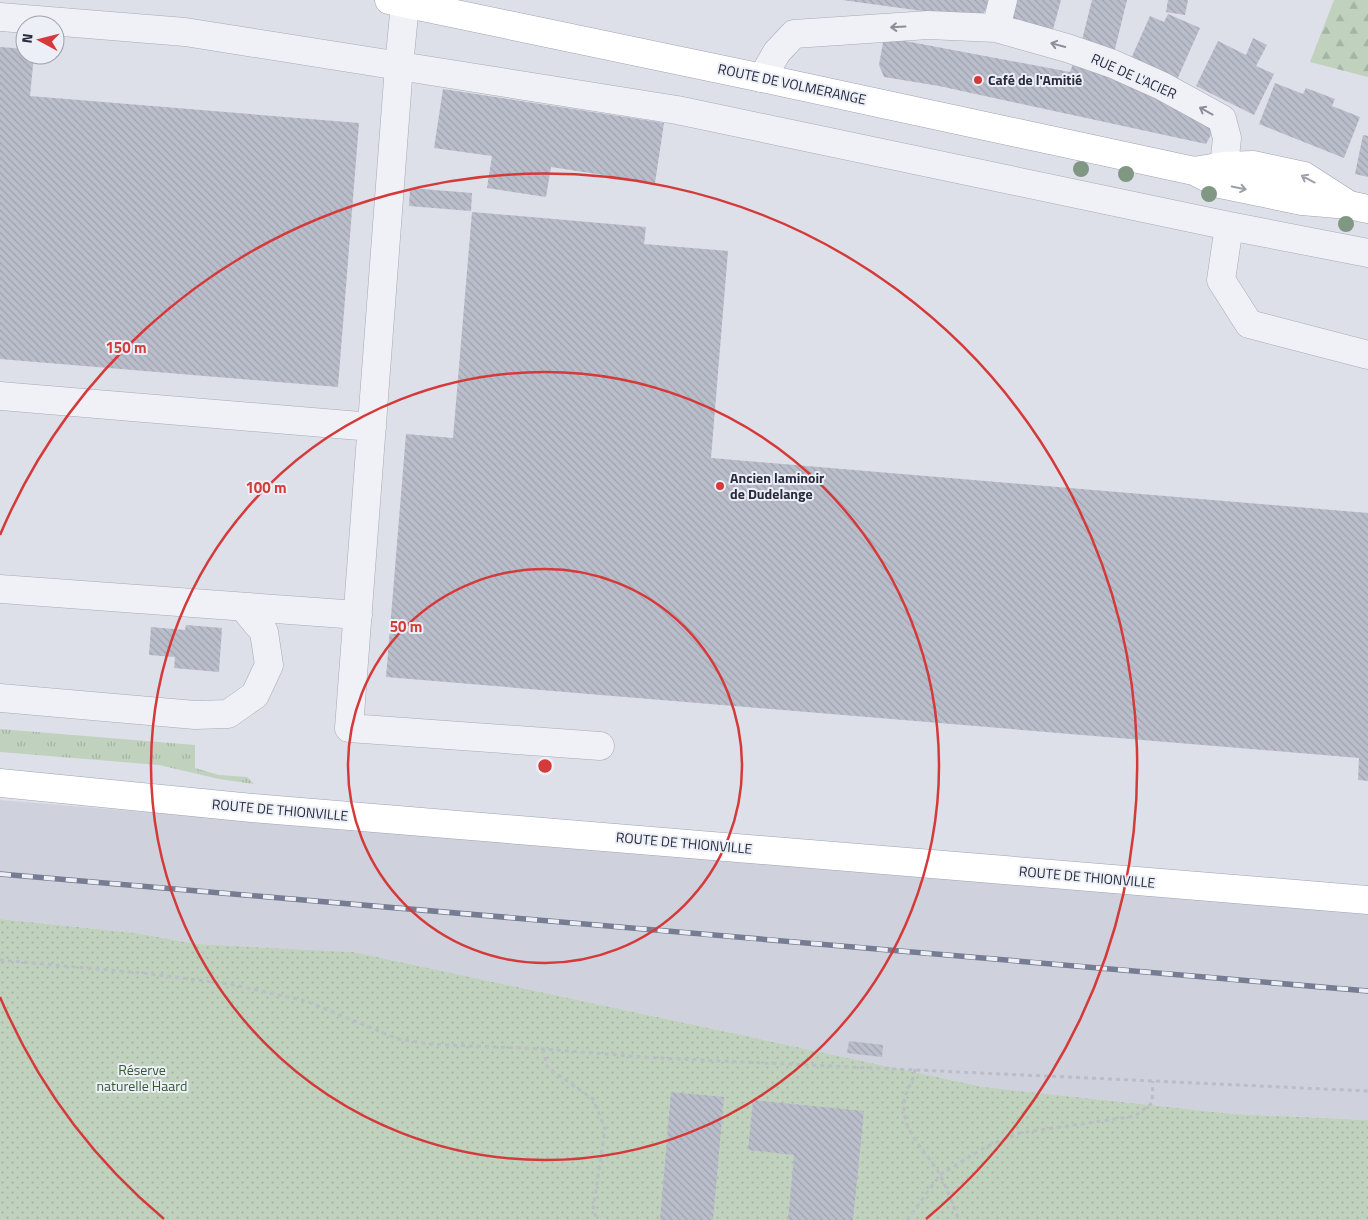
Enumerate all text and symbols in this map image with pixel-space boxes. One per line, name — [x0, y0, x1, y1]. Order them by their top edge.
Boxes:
north arrow — [15, 15, 65, 65]
one-way arrow — [890, 22, 906, 31]
text: N — [16, 32, 38, 44]
one-way arrow — [1050, 40, 1066, 50]
street label: RUE DE L'ACIER — [1088, 47, 1180, 104]
street label: ROUTE DE VOLMERANGE — [716, 58, 868, 110]
place label: Café de l'Amitié — [988, 69, 1082, 90]
marker: Café de l'Amitié — [972, 74, 984, 86]
one-way arrow — [1199, 105, 1214, 115]
one-way arrow — [1301, 174, 1316, 184]
one-way arrow — [1231, 184, 1247, 193]
text: 150 m — [105, 336, 147, 359]
place label: Ancien laminoir de Dudelange — [730, 467, 824, 504]
text: 100 m — [245, 476, 287, 499]
marker: Ancien laminoir de Dudelange — [714, 480, 726, 492]
text: 50 m — [390, 615, 422, 638]
centre of rings — [536, 757, 554, 775]
street label: ROUTE DE THIONVILLE — [211, 793, 349, 826]
street label: ROUTE DE THIONVILLE — [615, 826, 753, 859]
street label: ROUTE DE THIONVILLE — [1018, 860, 1156, 893]
park label: Réserve naturelle Haard — [97, 1059, 187, 1096]

